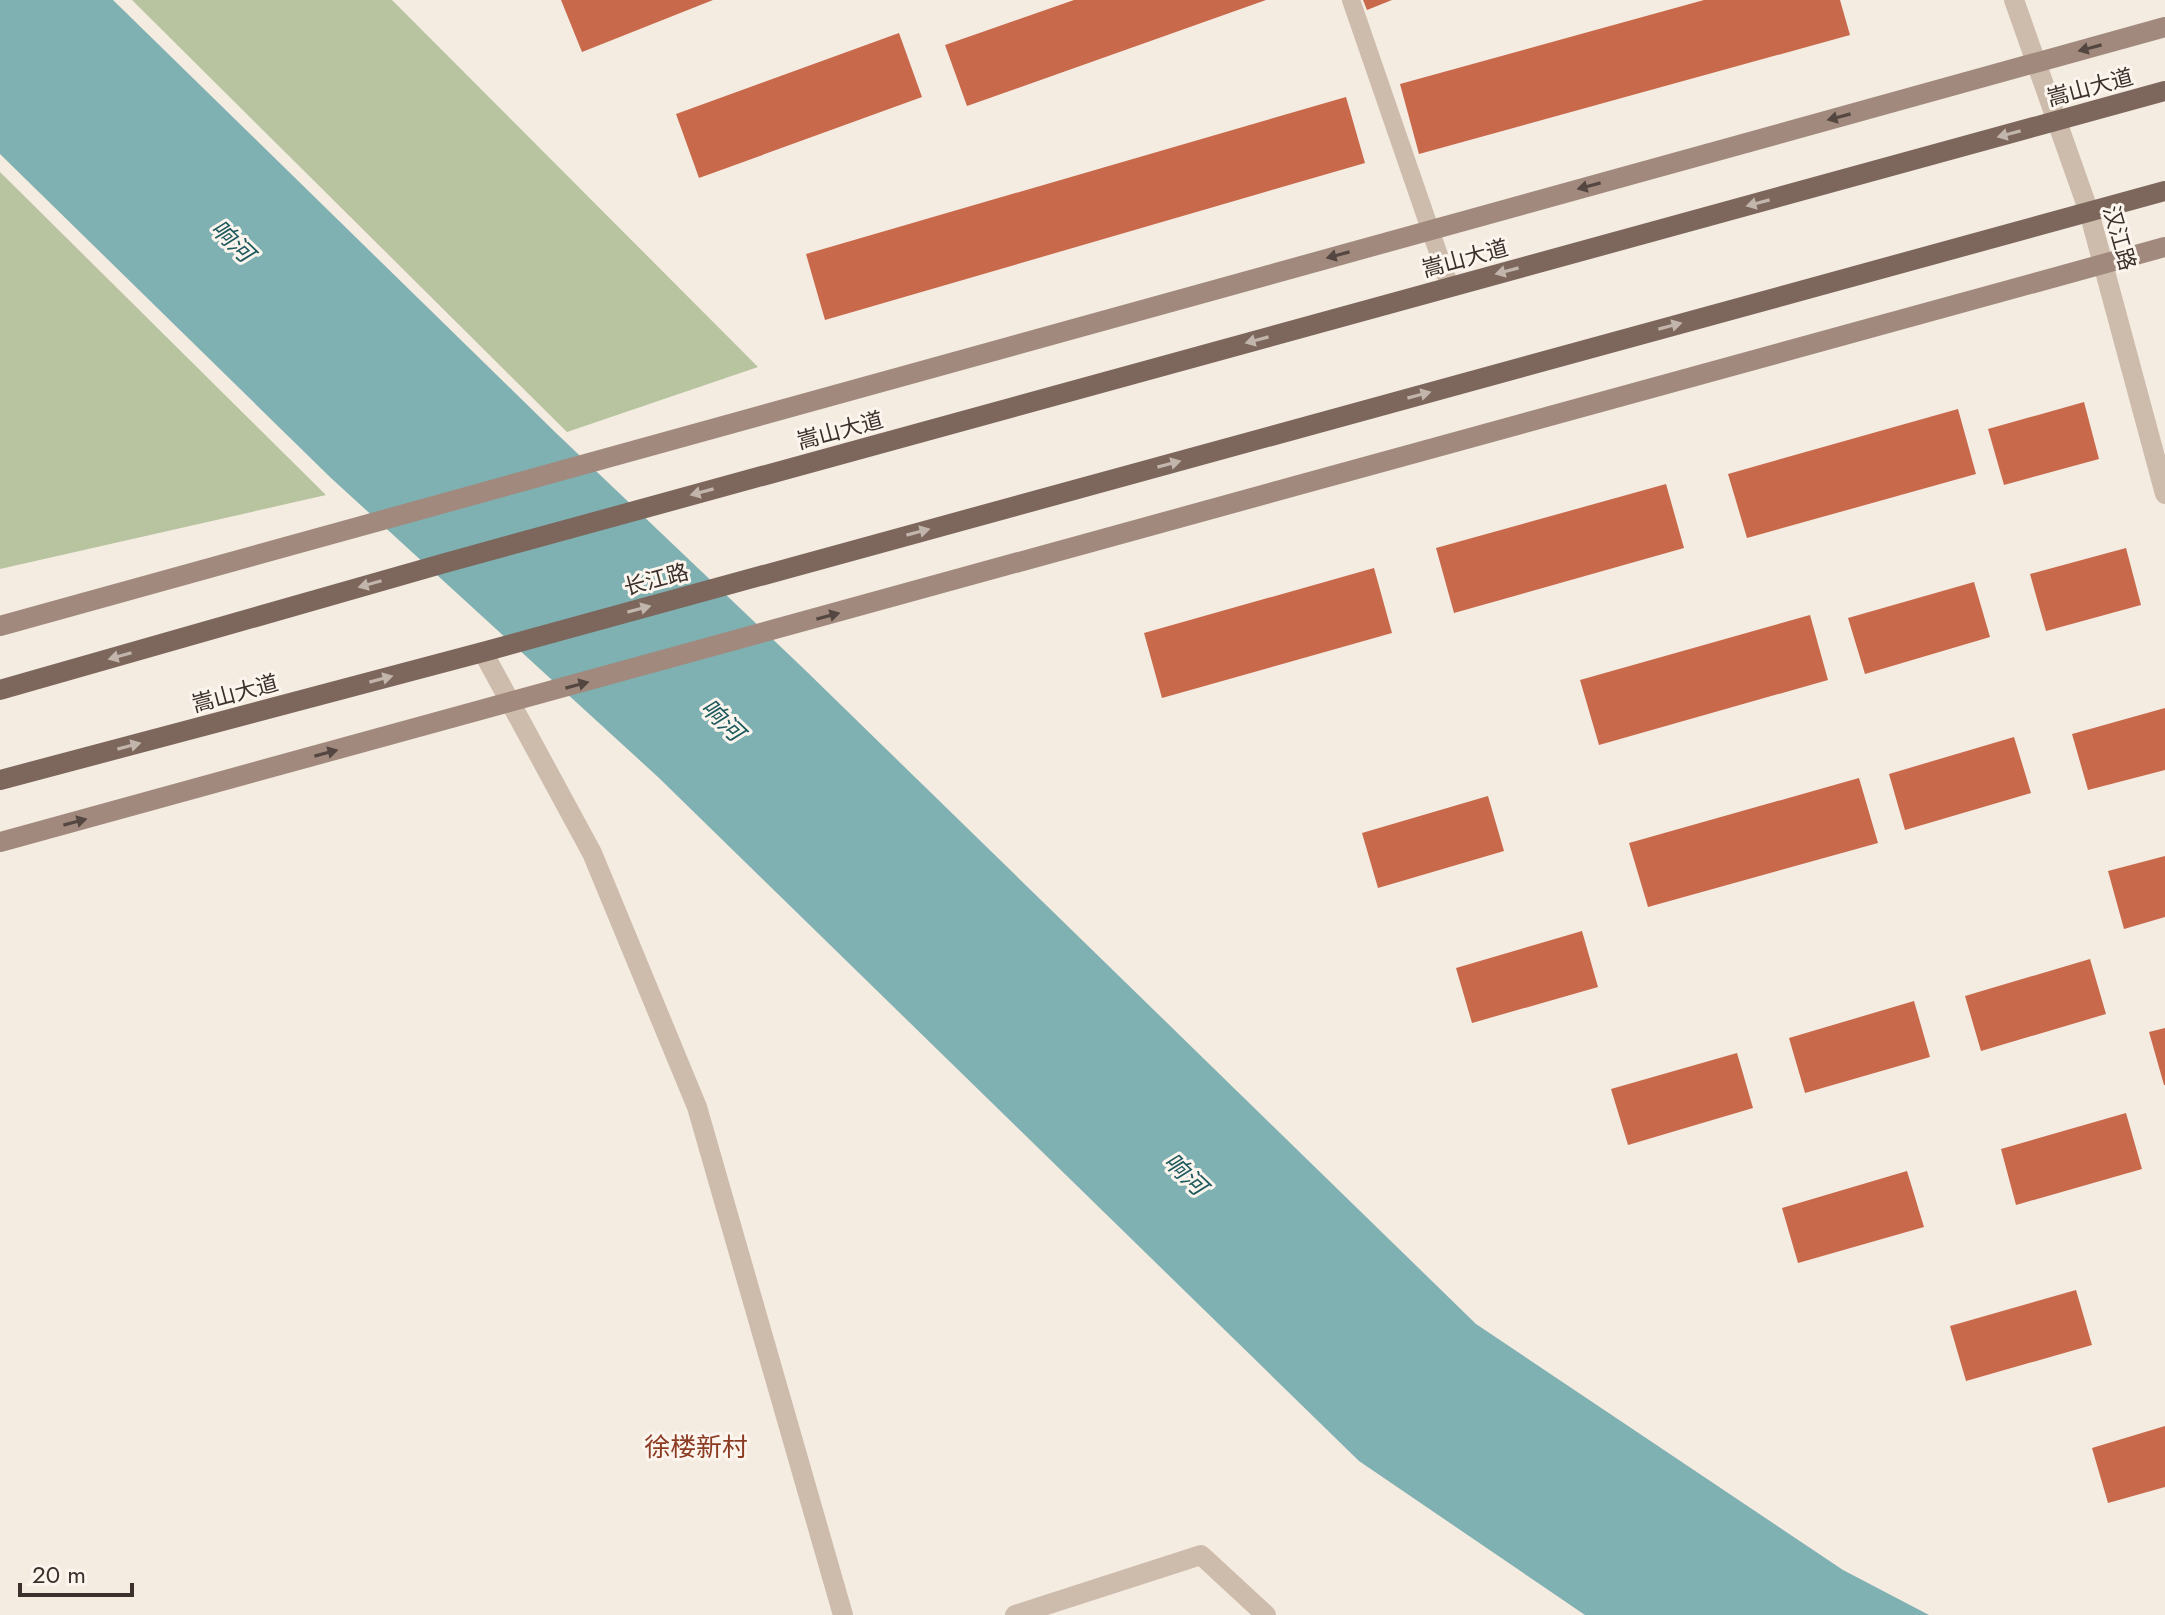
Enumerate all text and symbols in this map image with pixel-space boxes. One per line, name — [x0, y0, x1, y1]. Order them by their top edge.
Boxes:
one-way arrow — [2077, 42, 2101, 55]
street label: 嵩山大道 — [2043, 60, 2137, 114]
one-way arrow — [1827, 111, 1851, 124]
one-way arrow — [1996, 128, 2020, 141]
one-way arrow — [1576, 181, 1601, 193]
one-way arrow — [1746, 197, 1771, 209]
street label: 汉江路 — [2096, 202, 2144, 274]
water label: 响河 — [203, 211, 265, 273]
street label: 嵩山大道 — [1418, 231, 1512, 285]
one-way arrow — [1325, 250, 1350, 262]
one-way arrow — [1495, 266, 1520, 278]
one-way arrow — [1658, 320, 1683, 332]
one-way arrow — [1244, 334, 1268, 347]
one-way arrow — [1408, 388, 1432, 401]
street label: 嵩山大道 — [793, 403, 887, 457]
one-way arrow — [1156, 457, 1181, 469]
one-way arrow — [690, 487, 715, 499]
one-way arrow — [905, 526, 930, 538]
street label: 长江路 — [620, 555, 692, 603]
one-way arrow — [357, 578, 381, 591]
one-way arrow — [627, 602, 651, 615]
one-way arrow — [816, 609, 840, 622]
one-way arrow — [107, 650, 132, 662]
street label: 嵩山大道 — [188, 666, 282, 720]
one-way arrow — [368, 672, 393, 684]
one-way arrow — [565, 678, 589, 691]
water label: 响河 — [693, 690, 755, 752]
one-way arrow — [117, 739, 142, 751]
one-way arrow — [314, 747, 339, 759]
one-way arrow — [63, 815, 88, 827]
water label: 响河 — [1156, 1144, 1218, 1206]
district label: 徐楼新村 — [644, 1428, 748, 1466]
scale bar — [20, 1547, 132, 1597]
text: 20 m — [32, 1557, 86, 1592]

